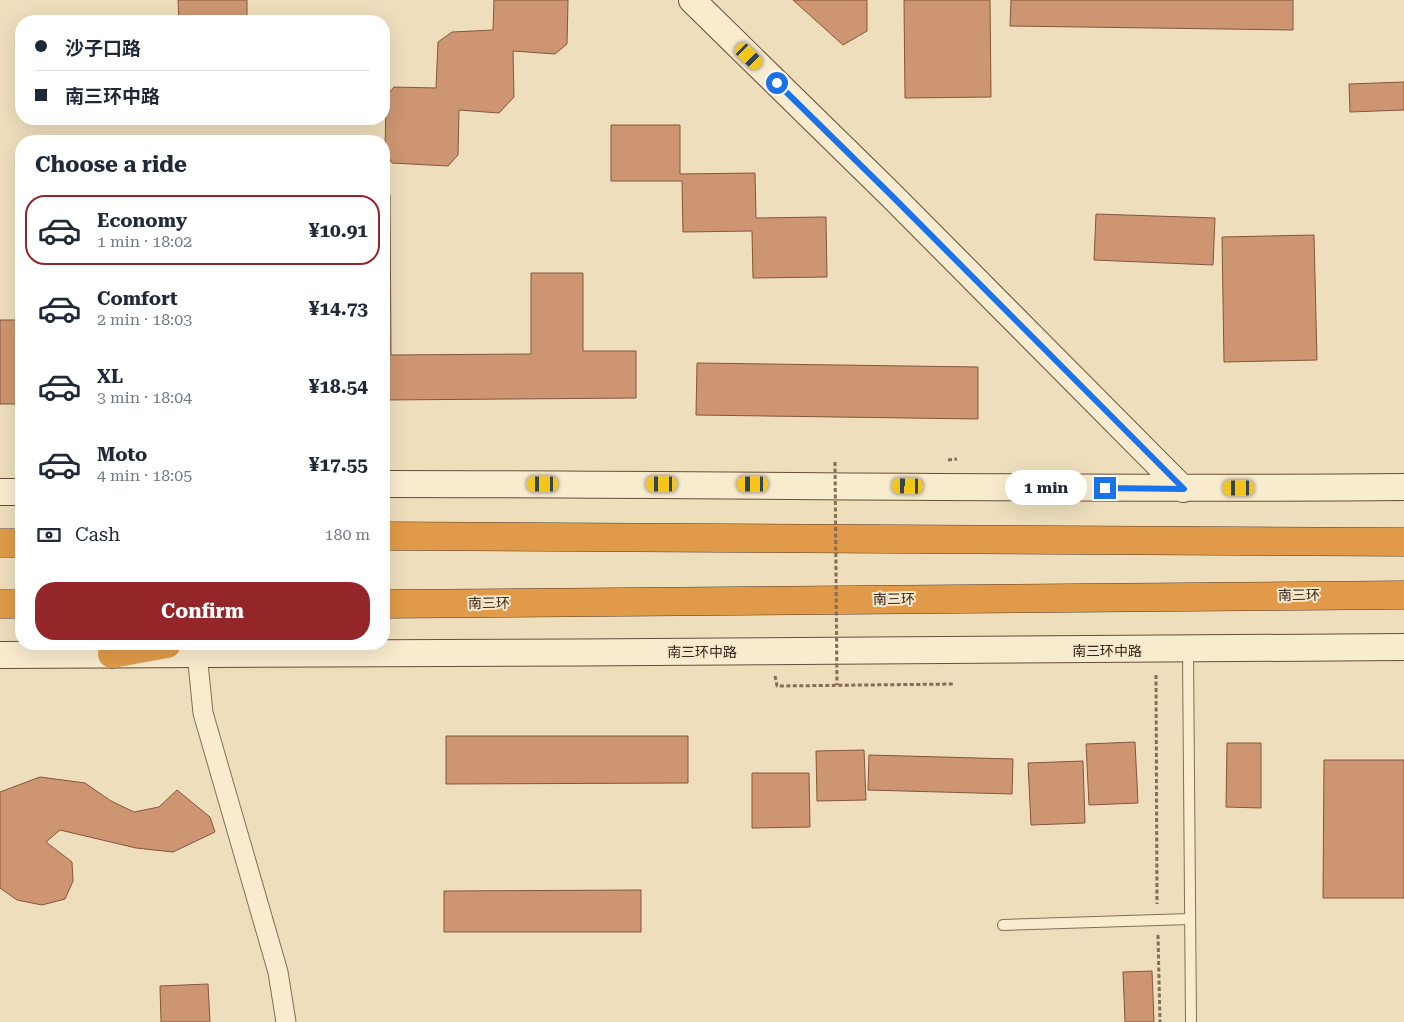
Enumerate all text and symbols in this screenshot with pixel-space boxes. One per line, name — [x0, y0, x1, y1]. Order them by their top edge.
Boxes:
text: 沙子口路 — [65, 37, 141, 60]
car — [732, 40, 765, 72]
route start — [766, 72, 788, 94]
text: 南三环中路 — [65, 85, 160, 108]
text: Choose a ride — [35, 152, 187, 177]
icon: car — [37, 208, 82, 253]
text: Economy — [97, 209, 187, 232]
text: ¥10.91 — [309, 219, 368, 242]
text: 1 min · 18:02 — [97, 232, 192, 251]
icon: car — [37, 286, 82, 331]
text: Comfort — [97, 287, 178, 310]
text: ¥14.73 — [309, 297, 368, 320]
text: 2 min · 18:03 — [97, 310, 192, 329]
icon: car — [37, 364, 82, 409]
text: XL — [97, 365, 123, 388]
text: ¥18.54 — [309, 375, 368, 398]
text: 3 min · 18:04 — [97, 388, 192, 407]
icon: car — [37, 442, 82, 487]
text: Moto — [97, 443, 147, 466]
text: ¥17.55 — [309, 453, 368, 476]
text: 4 min · 18:05 — [97, 466, 192, 485]
callout: 1 min — [1005, 470, 1088, 506]
car — [528, 477, 558, 492]
car — [647, 477, 677, 492]
car — [738, 477, 768, 492]
route end — [1094, 477, 1116, 499]
car — [892, 478, 923, 494]
text: 1 min — [1024, 478, 1068, 497]
car — [1224, 481, 1254, 496]
icon: cash — [35, 521, 63, 549]
text: Cash — [75, 523, 120, 546]
text: 180 m — [324, 525, 370, 544]
button: Confirm — [35, 582, 370, 640]
street label: 南三环 — [1278, 587, 1320, 603]
street label: 南三环 — [873, 591, 915, 607]
street label: 南三环 — [468, 595, 510, 611]
street label: 南三环中路 — [1072, 643, 1142, 659]
street label: 南三环中路 — [667, 644, 737, 660]

